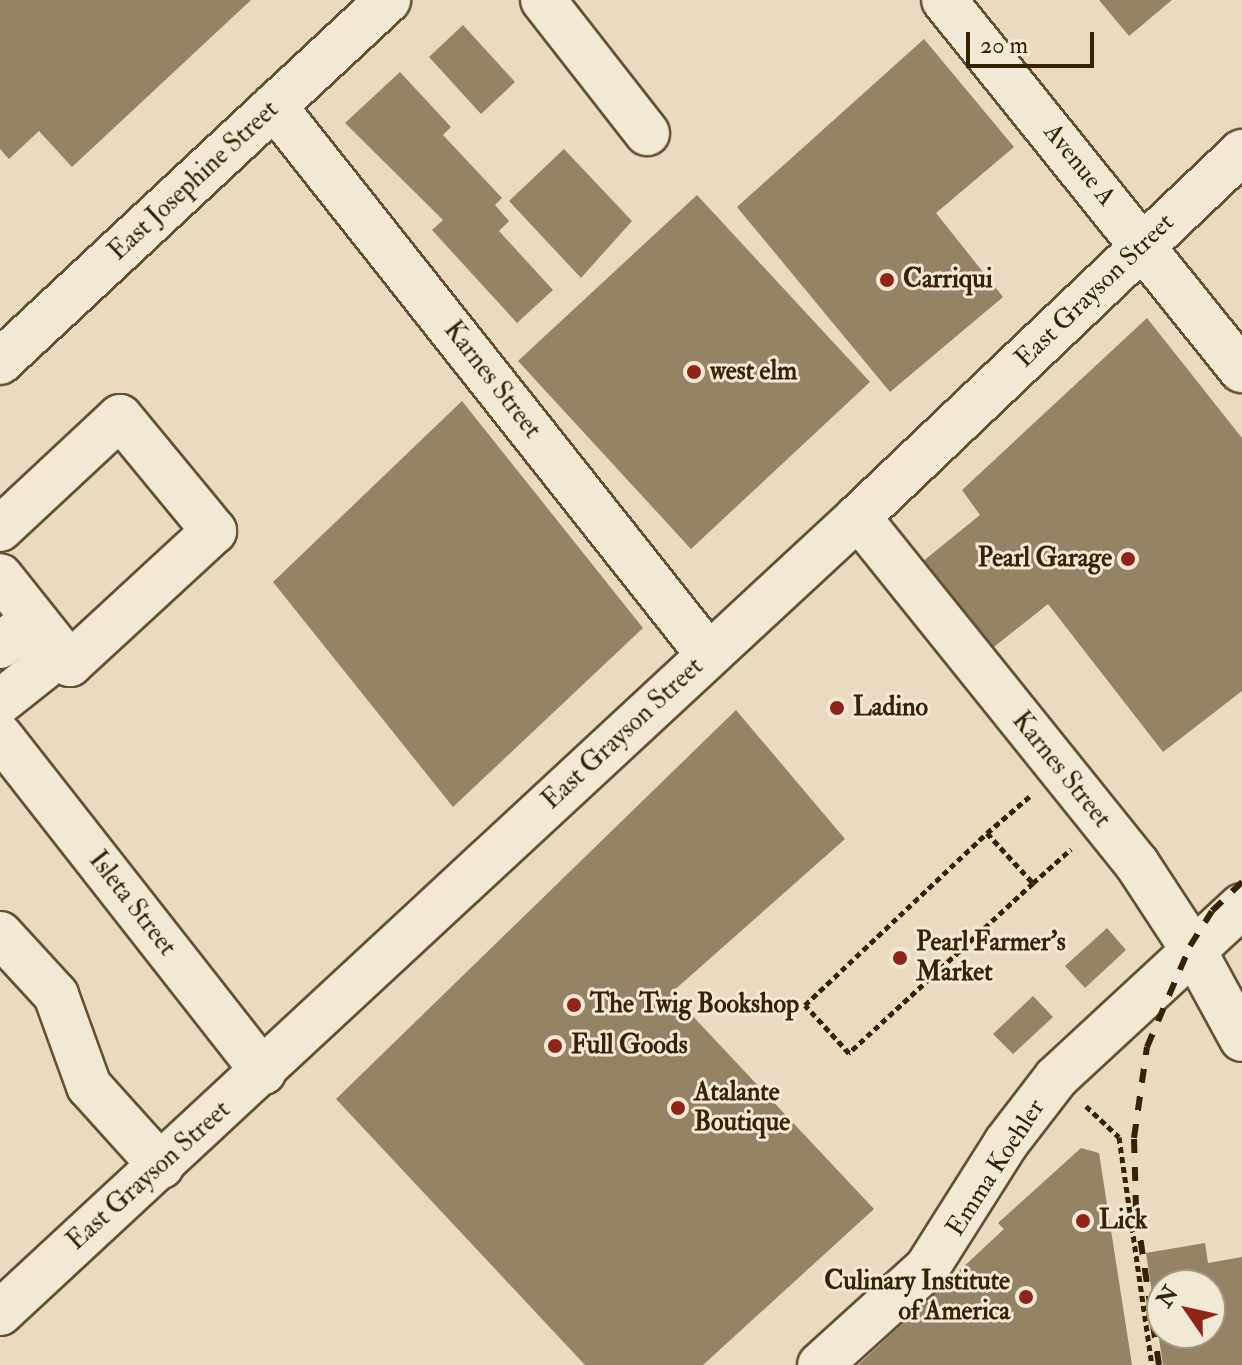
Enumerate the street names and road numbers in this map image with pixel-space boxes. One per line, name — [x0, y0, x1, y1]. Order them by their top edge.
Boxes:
street label: East Josephine Street — [103, 94, 285, 268]
street label: Avenue A — [1036, 117, 1122, 213]
street label: East Grayson Street — [1009, 207, 1181, 375]
street label: Karnes Street — [437, 315, 547, 445]
street label: East Grayson Street — [536, 651, 710, 817]
street label: Karnes Street — [1005, 706, 1117, 834]
street label: Isleta Street — [82, 846, 182, 962]
street label: Emma Koehler — [940, 1094, 1052, 1242]
street label: East Grayson Street — [61, 1095, 237, 1257]

